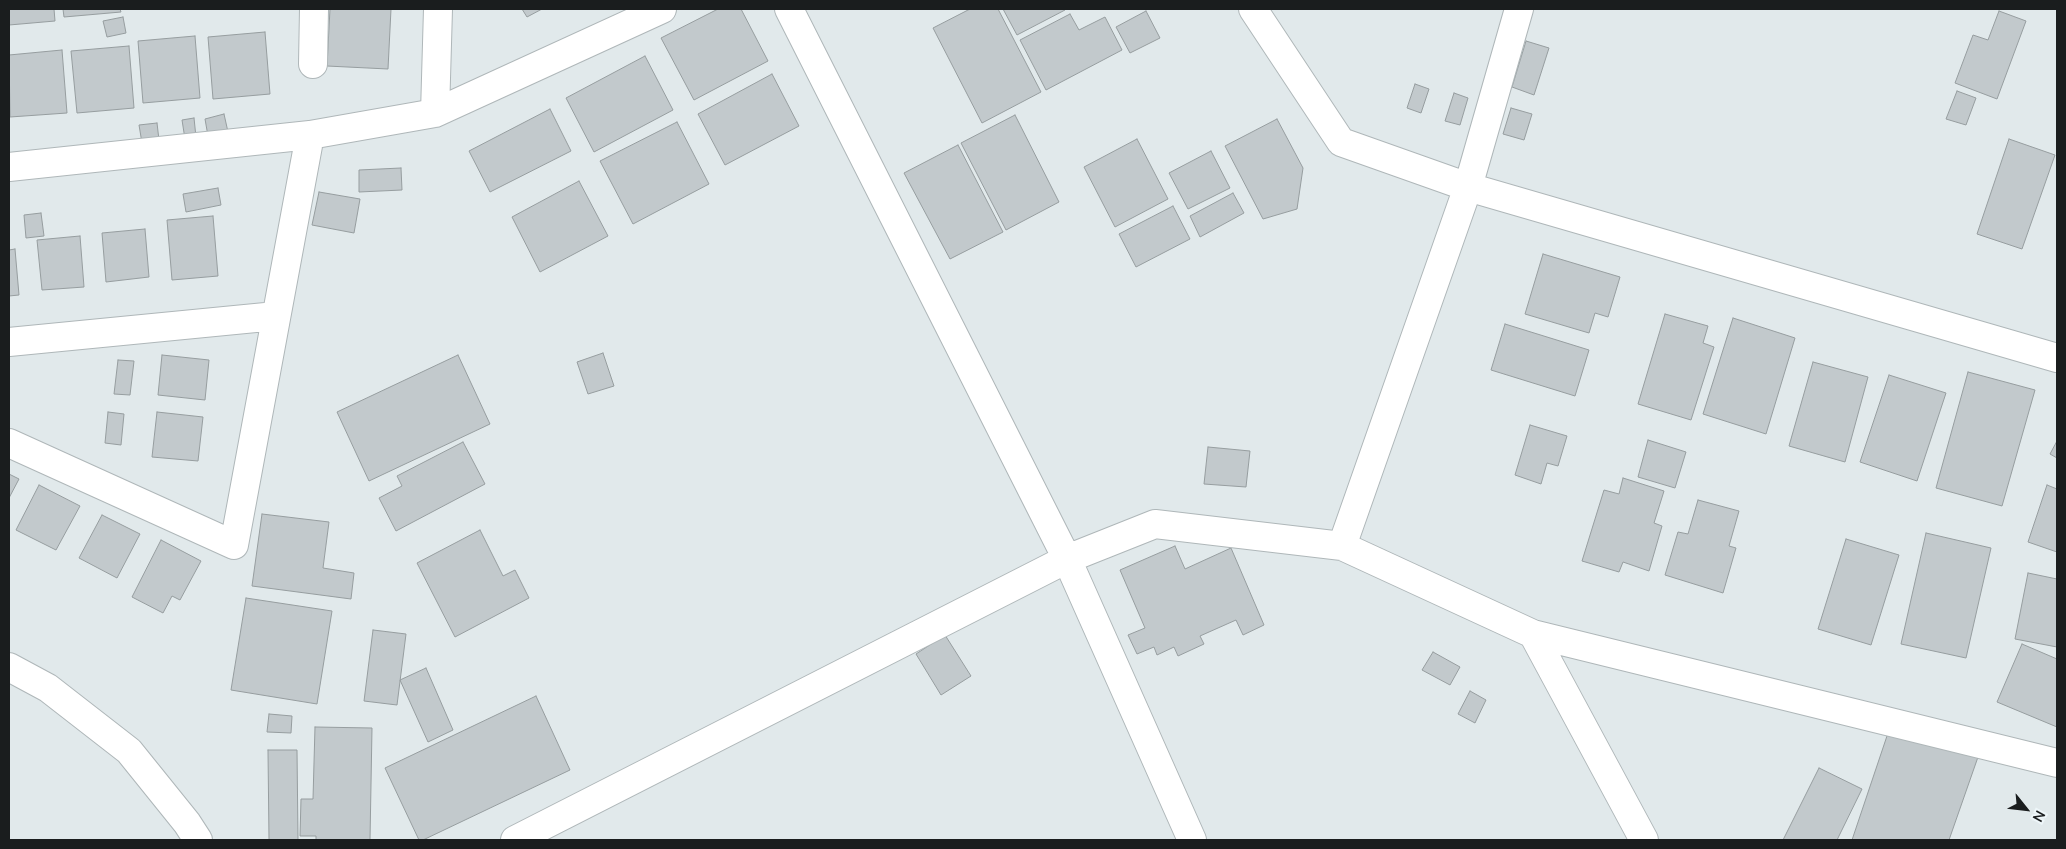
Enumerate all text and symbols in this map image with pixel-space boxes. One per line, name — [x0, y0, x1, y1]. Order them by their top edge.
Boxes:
north arrow — [2001, 784, 2051, 834]
text: N — [2029, 807, 2050, 825]

